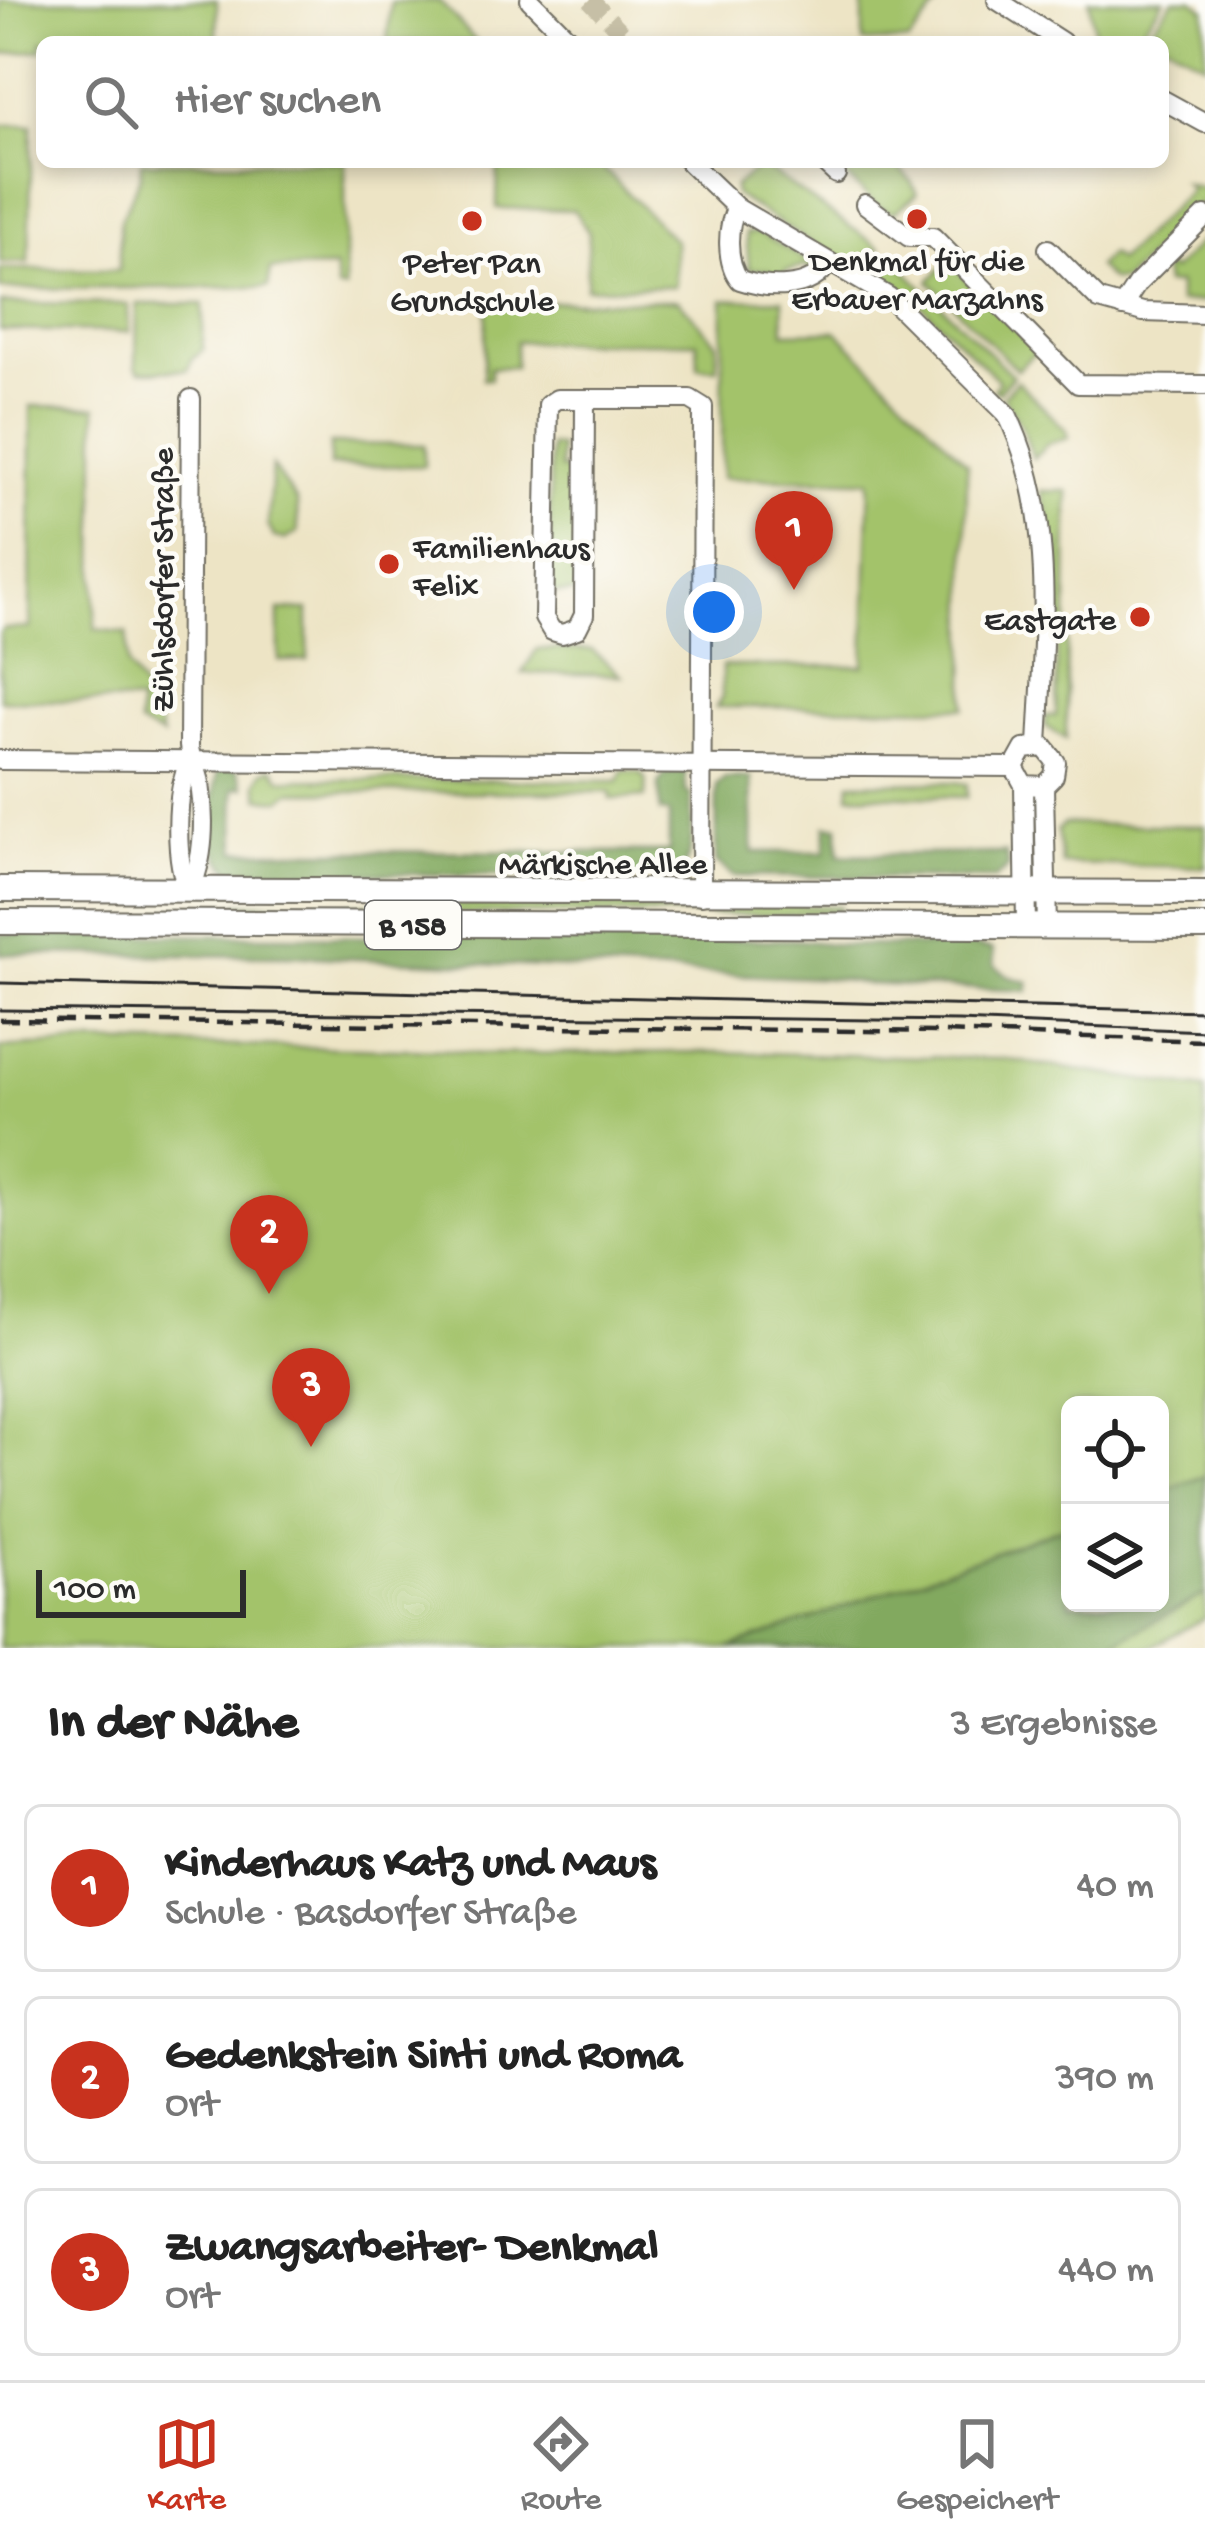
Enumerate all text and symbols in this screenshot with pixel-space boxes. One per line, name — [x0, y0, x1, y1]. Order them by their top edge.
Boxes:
search box — [36, 36, 1169, 168]
icon: search — [78, 69, 144, 135]
text: Hier suchen — [174, 76, 381, 129]
marker: Denkmal für die Erbauer Marzahns — [904, 206, 930, 232]
marker: Peter Pan Grundschule — [459, 208, 485, 234]
place label: Denkmal für die Erbauer Marzahns — [791, 245, 1044, 321]
place label: Peter Pan Grundschule — [390, 247, 555, 323]
street label: Zühlsdorfer Straße — [147, 447, 185, 712]
pin: 1 — [755, 491, 833, 590]
place label: Familienhaus Felix — [412, 532, 590, 608]
marker: Familienhaus Felix — [376, 551, 402, 577]
your location — [684, 582, 744, 642]
place label: Eastgate — [984, 604, 1117, 642]
marker: Eastgate — [1127, 604, 1153, 630]
street label: Märkische Allee — [499, 848, 708, 886]
road number: B 158 — [365, 901, 461, 949]
pin: 2 — [230, 1195, 308, 1294]
pin: 3 — [272, 1348, 350, 1447]
map controls — [1061, 1396, 1169, 1612]
button: locate — [1061, 1396, 1169, 1504]
button: layers — [1061, 1504, 1169, 1612]
scale bar — [36, 1564, 246, 1617]
text: 100 m — [54, 1572, 136, 1610]
text: In der Nähe — [48, 1696, 298, 1756]
text: 3 Ergebnisse — [951, 1703, 1157, 1749]
text: Kinderhaus Katz und Maus — [165, 1839, 656, 1892]
text: 1 — [82, 1865, 98, 1911]
text: 40 m — [1076, 1865, 1154, 1911]
text: Schule · Basdorfer Straße — [165, 1892, 576, 1938]
text: Gedenkstein Sinti und Roma — [165, 2031, 682, 2084]
text: 2 — [80, 2057, 100, 2103]
text: 390 m — [1055, 2057, 1154, 2103]
text: Ort — [165, 2084, 218, 2130]
text: Zwangsarbeiter- Denkmal — [165, 2223, 658, 2276]
text: 3 — [80, 2249, 100, 2295]
text: 440 m — [1058, 2249, 1154, 2295]
text: Ort — [165, 2276, 218, 2322]
tab: Karte — [147, 2411, 226, 2521]
tab: Route — [521, 2411, 601, 2521]
tab: Gespeichert — [896, 2411, 1058, 2521]

